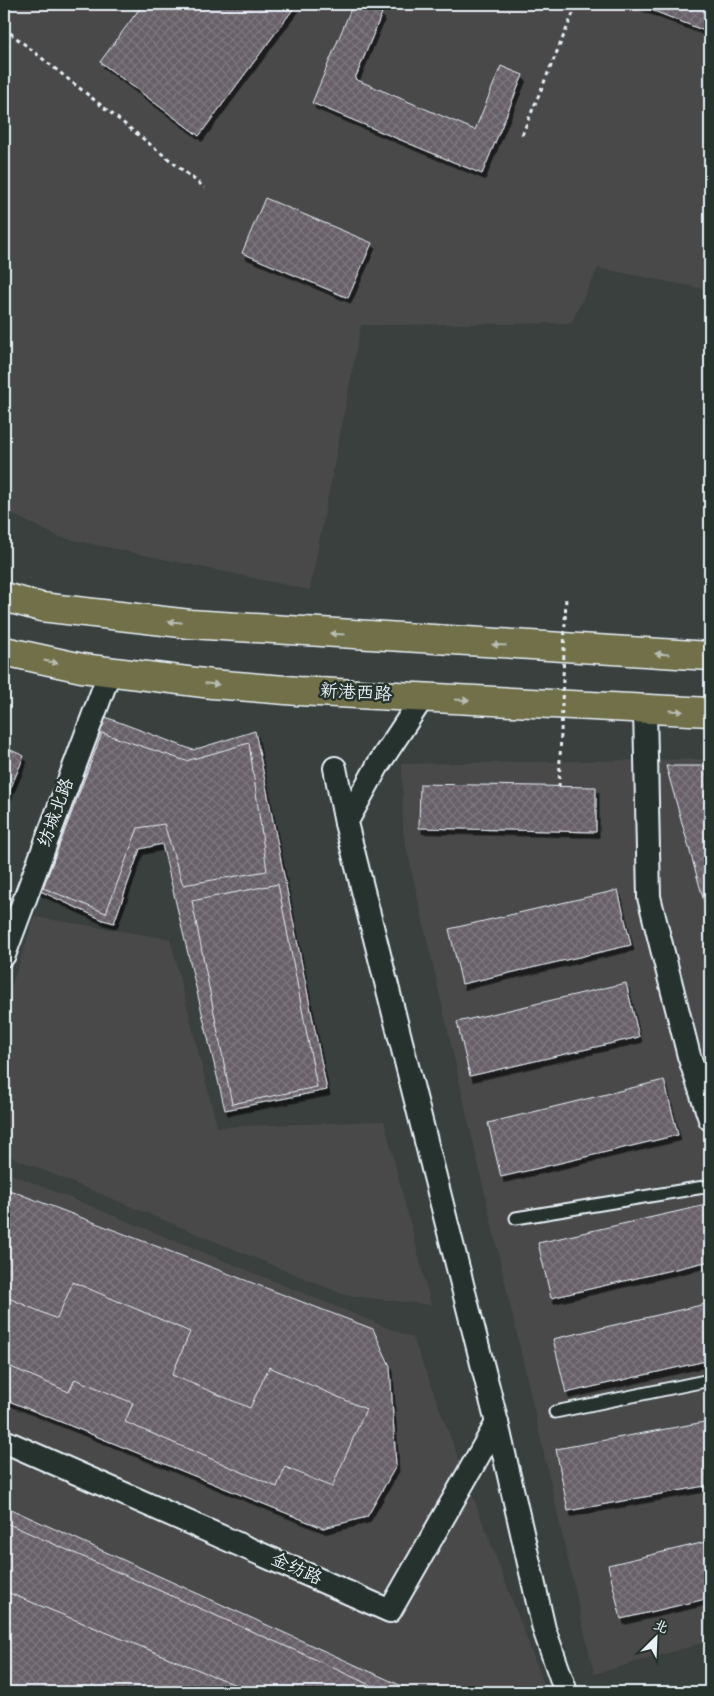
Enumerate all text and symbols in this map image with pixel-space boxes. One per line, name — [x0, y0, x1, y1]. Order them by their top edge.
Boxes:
one-way arrow — [167, 618, 183, 626]
one-way arrow — [329, 629, 345, 637]
one-way arrow — [491, 640, 507, 648]
one-way arrow — [653, 649, 669, 657]
one-way arrow — [44, 658, 60, 666]
street label: 新港西路 — [319, 679, 393, 709]
one-way arrow — [204, 680, 220, 688]
one-way arrow — [454, 696, 470, 704]
one-way arrow — [669, 707, 685, 715]
street label: 纺城北路 — [32, 775, 82, 851]
street label: 金纺路 — [266, 1547, 326, 1593]
north arrow — [632, 1614, 682, 1664]
text: 北 — [650, 1615, 671, 1640]

